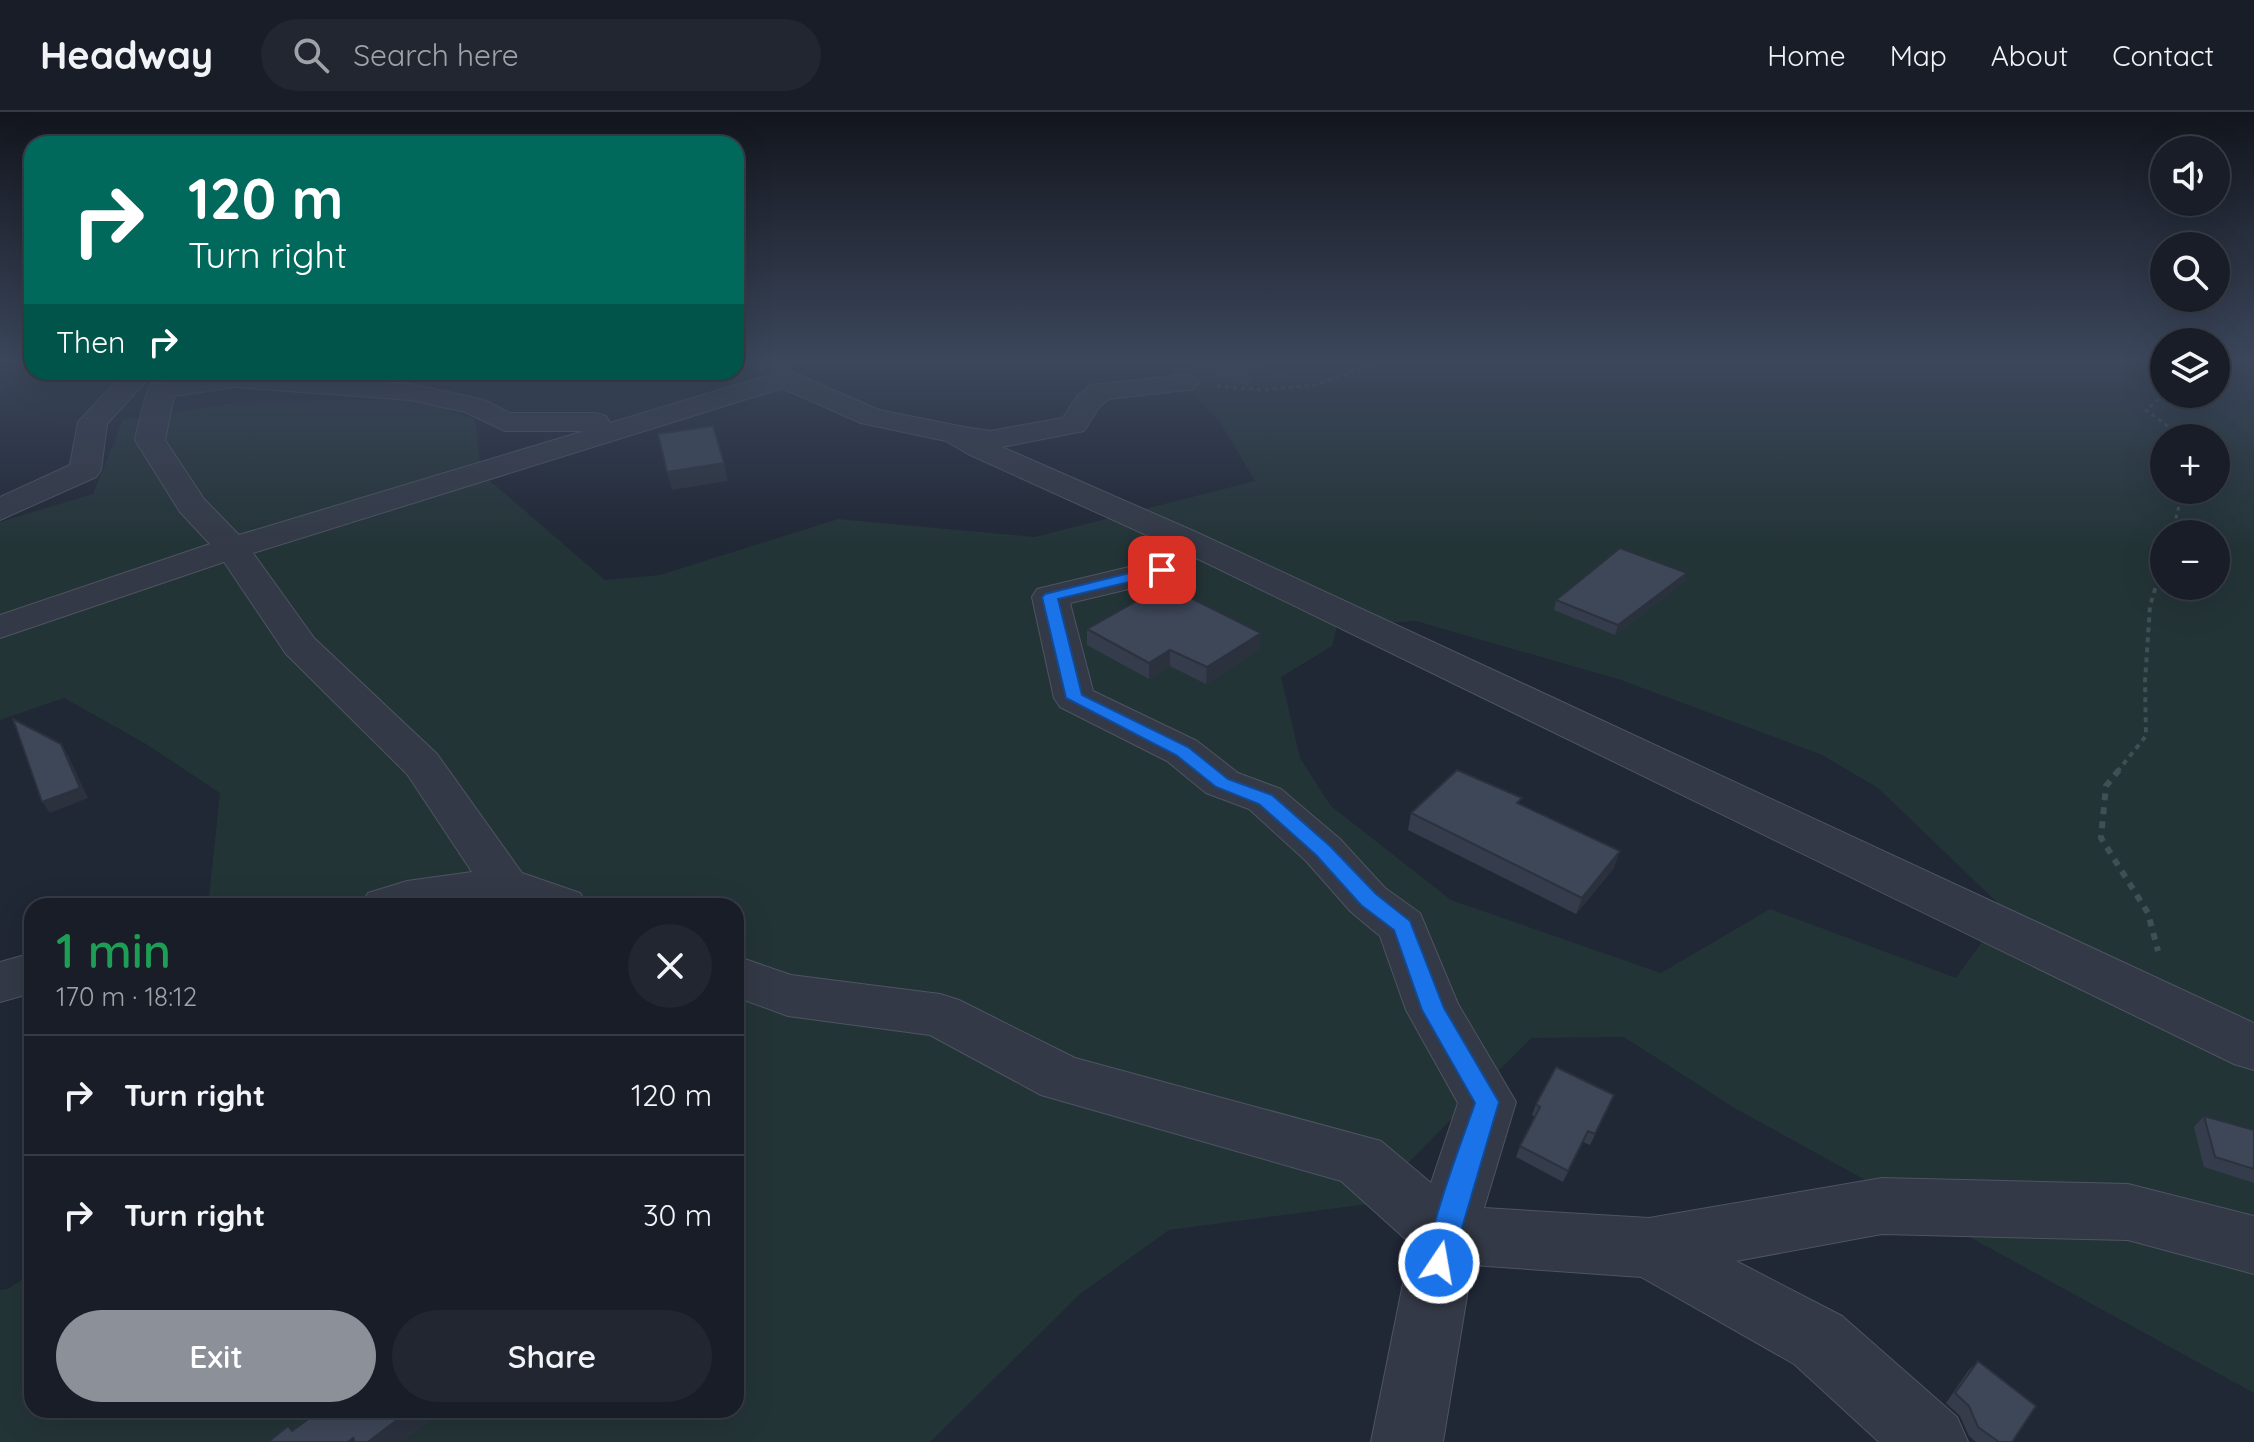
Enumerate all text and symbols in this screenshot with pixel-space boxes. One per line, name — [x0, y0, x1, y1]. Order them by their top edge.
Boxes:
search box — [261, 19, 821, 91]
text: Headway — [40, 31, 213, 79]
icon: search — [289, 33, 333, 77]
text: Search here — [353, 36, 519, 74]
text: Home — [1767, 38, 1846, 73]
text: Map — [1890, 38, 1947, 73]
text: About — [1991, 38, 2068, 73]
text: Contact — [2112, 38, 2214, 73]
map controls — [2150, 136, 2230, 600]
button: sound — [2150, 136, 2230, 216]
text: 120 m — [188, 163, 343, 233]
icon: right — [56, 168, 160, 272]
text: Turn right — [188, 232, 347, 277]
button: search — [2150, 232, 2230, 312]
icon: right — [141, 320, 185, 364]
text: Then — [56, 323, 125, 361]
button: layers — [2150, 328, 2230, 408]
button: + — [2150, 424, 2230, 504]
button: − — [2150, 520, 2230, 600]
pin — [1128, 536, 1196, 604]
icon: arrive — [1140, 548, 1184, 592]
text: 1 min — [56, 920, 171, 980]
button: close — [628, 924, 712, 1008]
text: 170 m · 18:12 — [56, 980, 197, 1013]
icon: right — [56, 1073, 100, 1117]
text: Turn right — [124, 1076, 265, 1114]
text: 120 m — [631, 1076, 712, 1114]
icon: right — [56, 1193, 100, 1237]
text: Turn right — [124, 1196, 265, 1234]
text: 30 m — [643, 1196, 712, 1234]
position arrow — [1397, 1221, 1481, 1305]
button: Exit — [56, 1310, 376, 1402]
button: Share — [392, 1310, 712, 1402]

